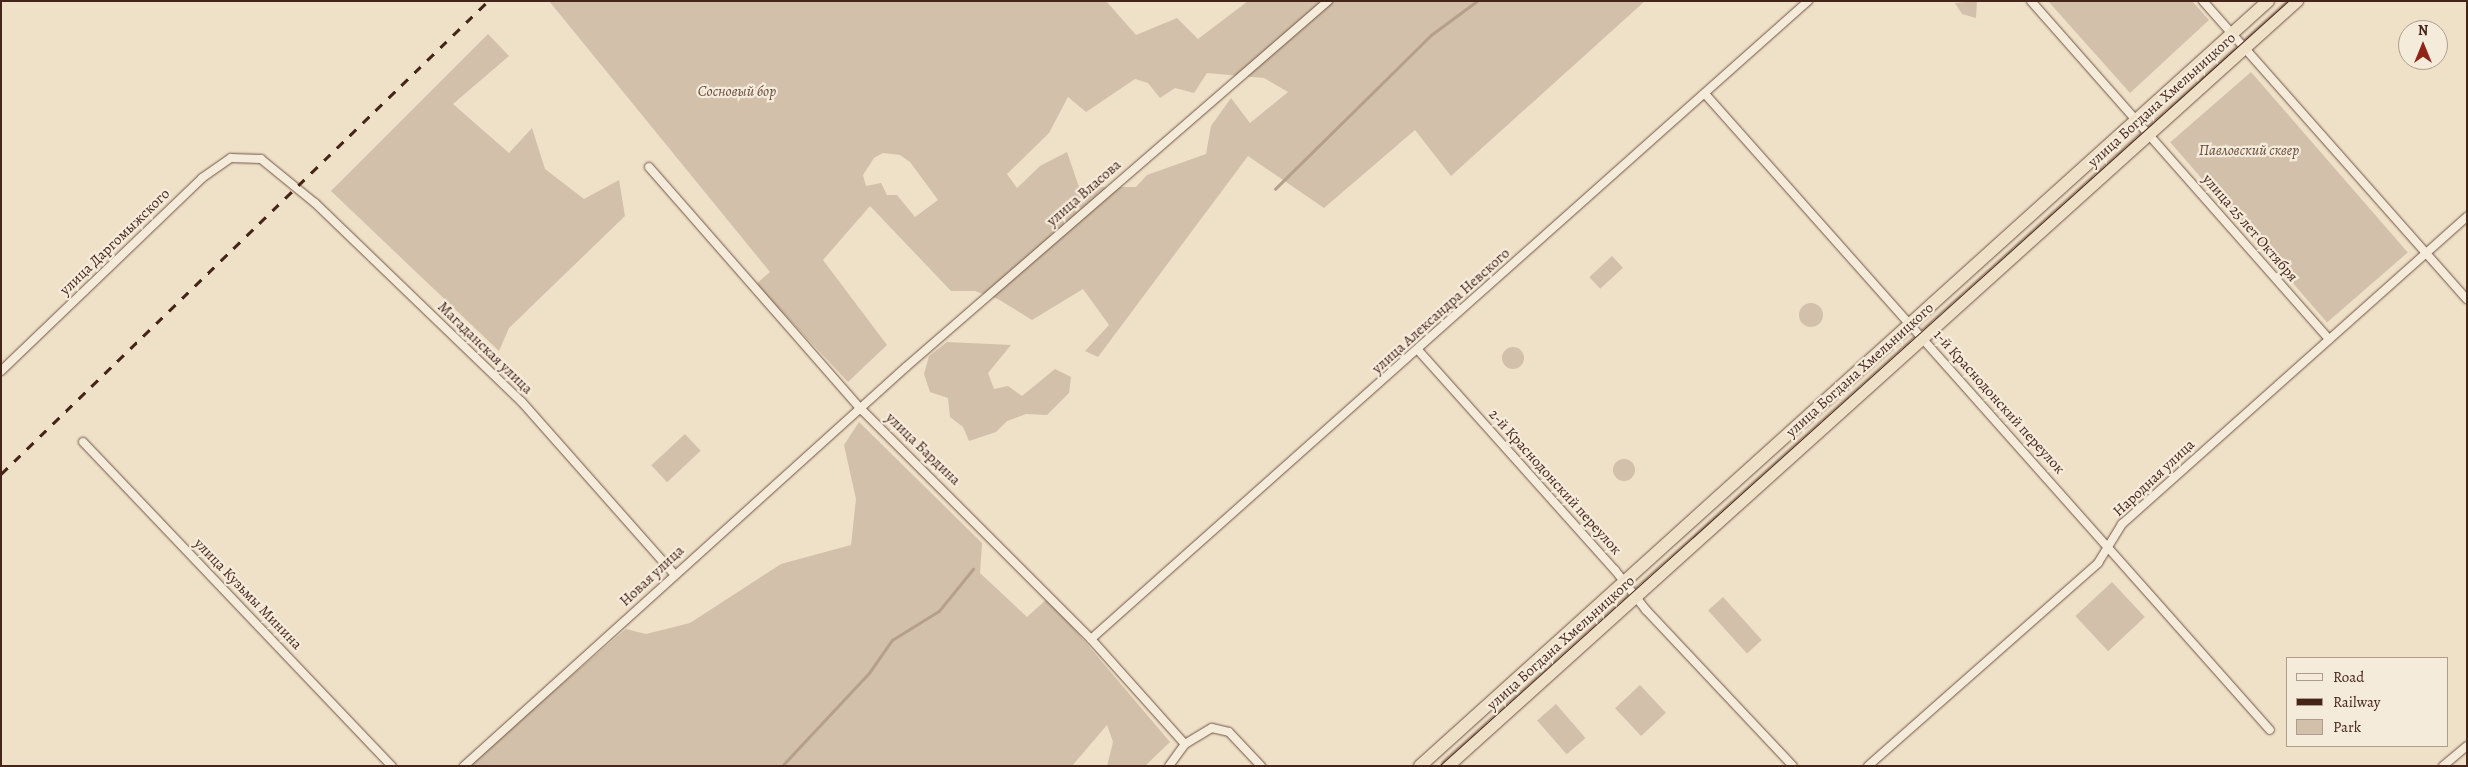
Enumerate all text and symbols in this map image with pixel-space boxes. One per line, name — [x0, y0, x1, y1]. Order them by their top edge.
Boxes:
north arrow — [2398, 20, 2448, 70]
text: N — [2418, 21, 2428, 40]
street label: улица Богдана Хмельницкого — [2084, 29, 2240, 171]
park label: Сосновый бор — [698, 83, 776, 101]
park label: Павловский сквер — [2199, 142, 2299, 160]
street label: улица Власова — [1043, 156, 1125, 230]
street label: улица 25 лет Октября — [2198, 171, 2302, 285]
street label: улица Даргомыжского — [56, 185, 174, 299]
street label: улица Александра Невского — [1368, 244, 1514, 378]
street label: Магаданская улица — [434, 298, 536, 398]
street label: улица Богдана Хмельницкого — [1782, 299, 1938, 441]
street label: 1-й Краснодонский переулок — [1930, 326, 2068, 478]
street label: 2-й Краснодонский переулок — [1485, 405, 1625, 559]
street label: улица Бардина — [882, 409, 964, 489]
street label: Народная улица — [2109, 436, 2199, 520]
street label: улица Кузьмы Минина — [190, 535, 306, 653]
street label: Новая улица — [616, 542, 688, 610]
street label: улица Богдана Хмельницкого — [1483, 572, 1639, 714]
legend — [2286, 657, 2448, 747]
text: Road — [2333, 667, 2364, 687]
text: Railway — [2333, 692, 2380, 712]
text: Park — [2333, 717, 2361, 737]

